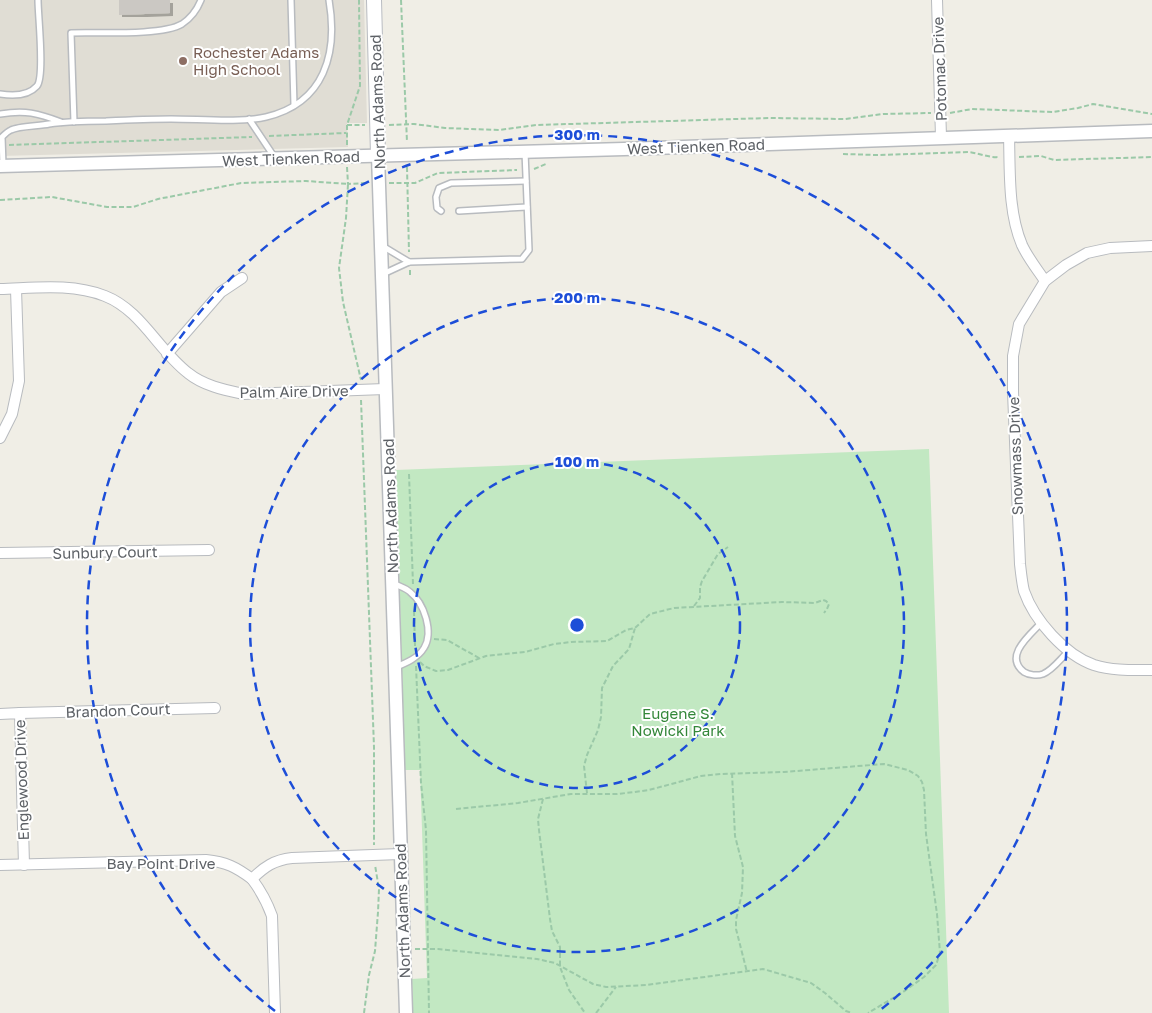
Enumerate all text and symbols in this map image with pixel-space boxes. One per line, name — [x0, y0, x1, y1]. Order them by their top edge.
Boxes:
street label: Potomac Drive — [928, 16, 950, 122]
street label: North Adams Road — [366, 34, 388, 170]
place label: Rochester Adams High School — [193, 43, 319, 78]
marker: Rochester Adams High School — [177, 55, 189, 67]
text: 300 m — [554, 125, 600, 143]
street label: West Tienken Road — [627, 135, 765, 157]
street label: West Tienken Road — [222, 147, 360, 169]
text: 200 m — [554, 288, 600, 306]
street label: Palm Aire Drive — [239, 381, 349, 401]
street label: Snowmass Drive — [1004, 396, 1026, 515]
street label: North Adams Road — [379, 438, 401, 574]
text: 100 m — [555, 452, 599, 470]
street label: Sunbury Court — [52, 542, 158, 562]
centre of rings — [568, 616, 586, 634]
street label: Brandon Court — [65, 699, 171, 721]
park label: Eugene S. Nowicki Park — [631, 704, 725, 739]
street label: Englewood Drive — [10, 719, 32, 841]
street label: North Adams Road — [391, 843, 413, 979]
street label: Bay Point Drive — [106, 854, 216, 872]

